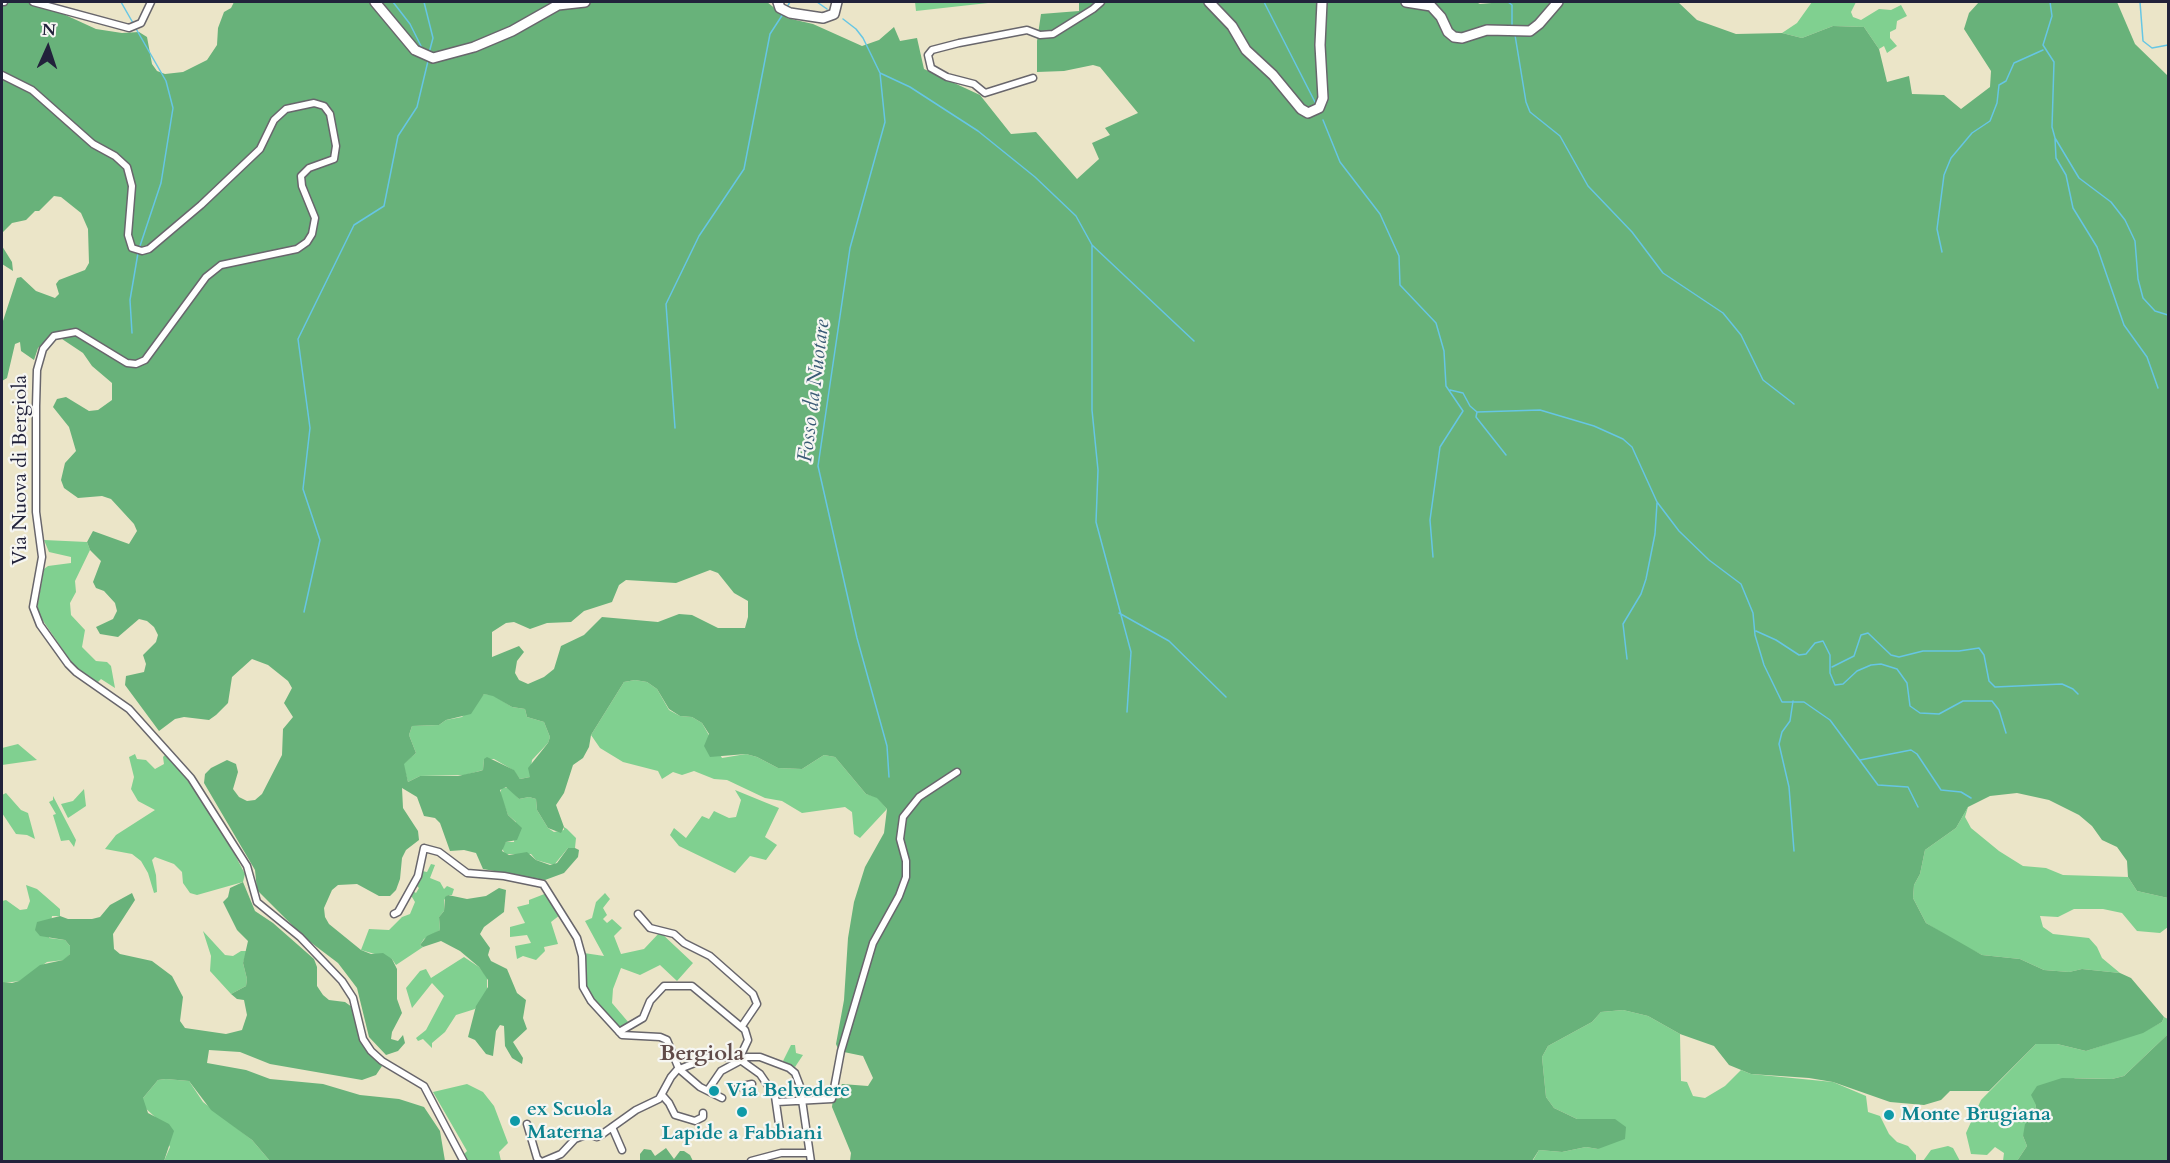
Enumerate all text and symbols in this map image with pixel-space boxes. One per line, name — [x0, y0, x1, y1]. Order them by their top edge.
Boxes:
north arrow — [18, 18, 78, 78]
text: N — [41, 19, 56, 41]
water label: Fosso da Nuotare — [794, 318, 836, 464]
street label: Via Nuova di Bergiola — [9, 375, 33, 565]
district label: Bergiola — [660, 1042, 744, 1068]
place label: Via Belvedere — [726, 1079, 850, 1103]
marker: Via Belvedere — [707, 1084, 721, 1098]
place label: ex Scuola Materna — [527, 1098, 612, 1145]
place label: Monte Brugiana — [1901, 1103, 2051, 1127]
marker: Lapide a Fabbiani — [735, 1105, 749, 1119]
marker: Monte Brugiana — [1882, 1108, 1896, 1122]
marker: ex Scuola Materna — [508, 1114, 522, 1128]
place label: Lapide a Fabbiani — [661, 1122, 823, 1146]

